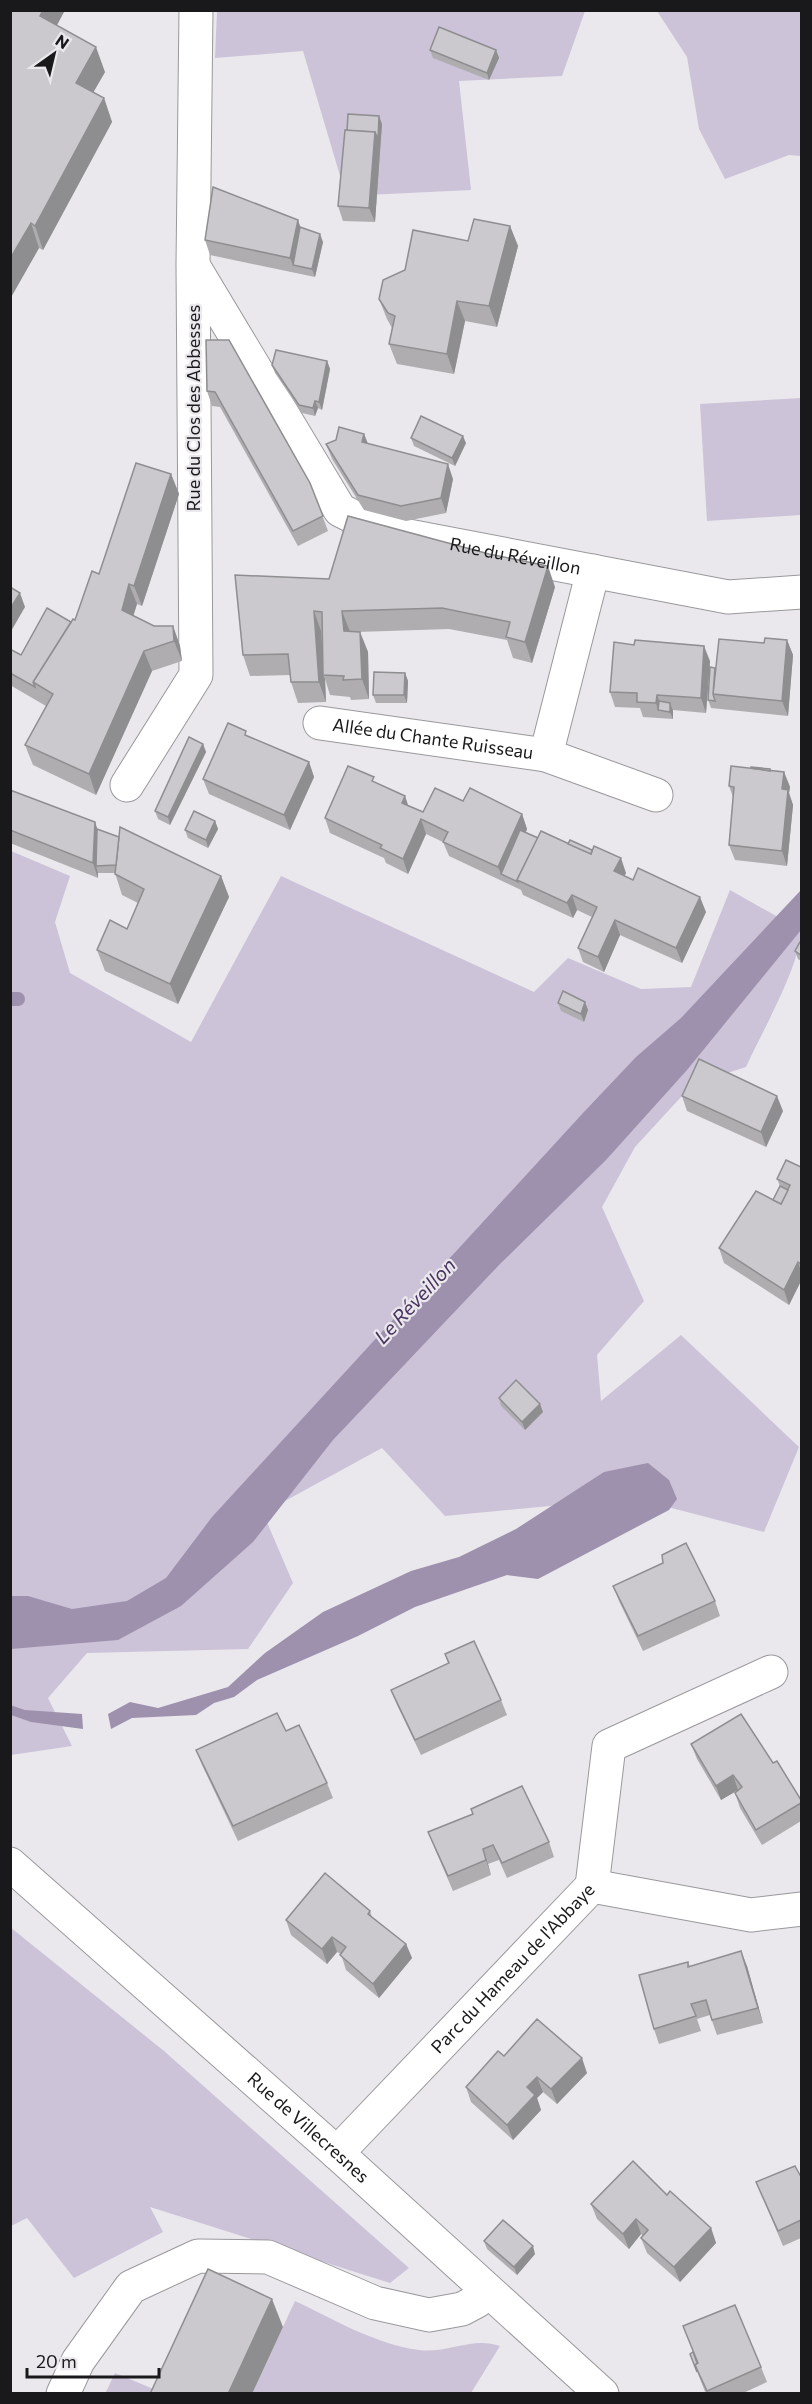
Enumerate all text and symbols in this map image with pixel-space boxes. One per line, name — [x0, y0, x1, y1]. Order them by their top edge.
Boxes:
north arrow — [24, 24, 84, 84]
text: N — [52, 30, 73, 52]
street label: Rue du Clos des Abbesses — [182, 305, 204, 511]
street label: Rue du Réveillon — [448, 532, 583, 579]
street label: Allée du Chante Ruisseau — [331, 713, 535, 763]
water label: Le Réveillon — [369, 1253, 460, 1348]
street label: Parc du Hameau de l'Abbaye — [426, 1878, 599, 2058]
street label: Rue de Villecresnes — [243, 2067, 374, 2187]
scale bar — [27, 2341, 159, 2379]
text: 20 m — [36, 2350, 77, 2372]

